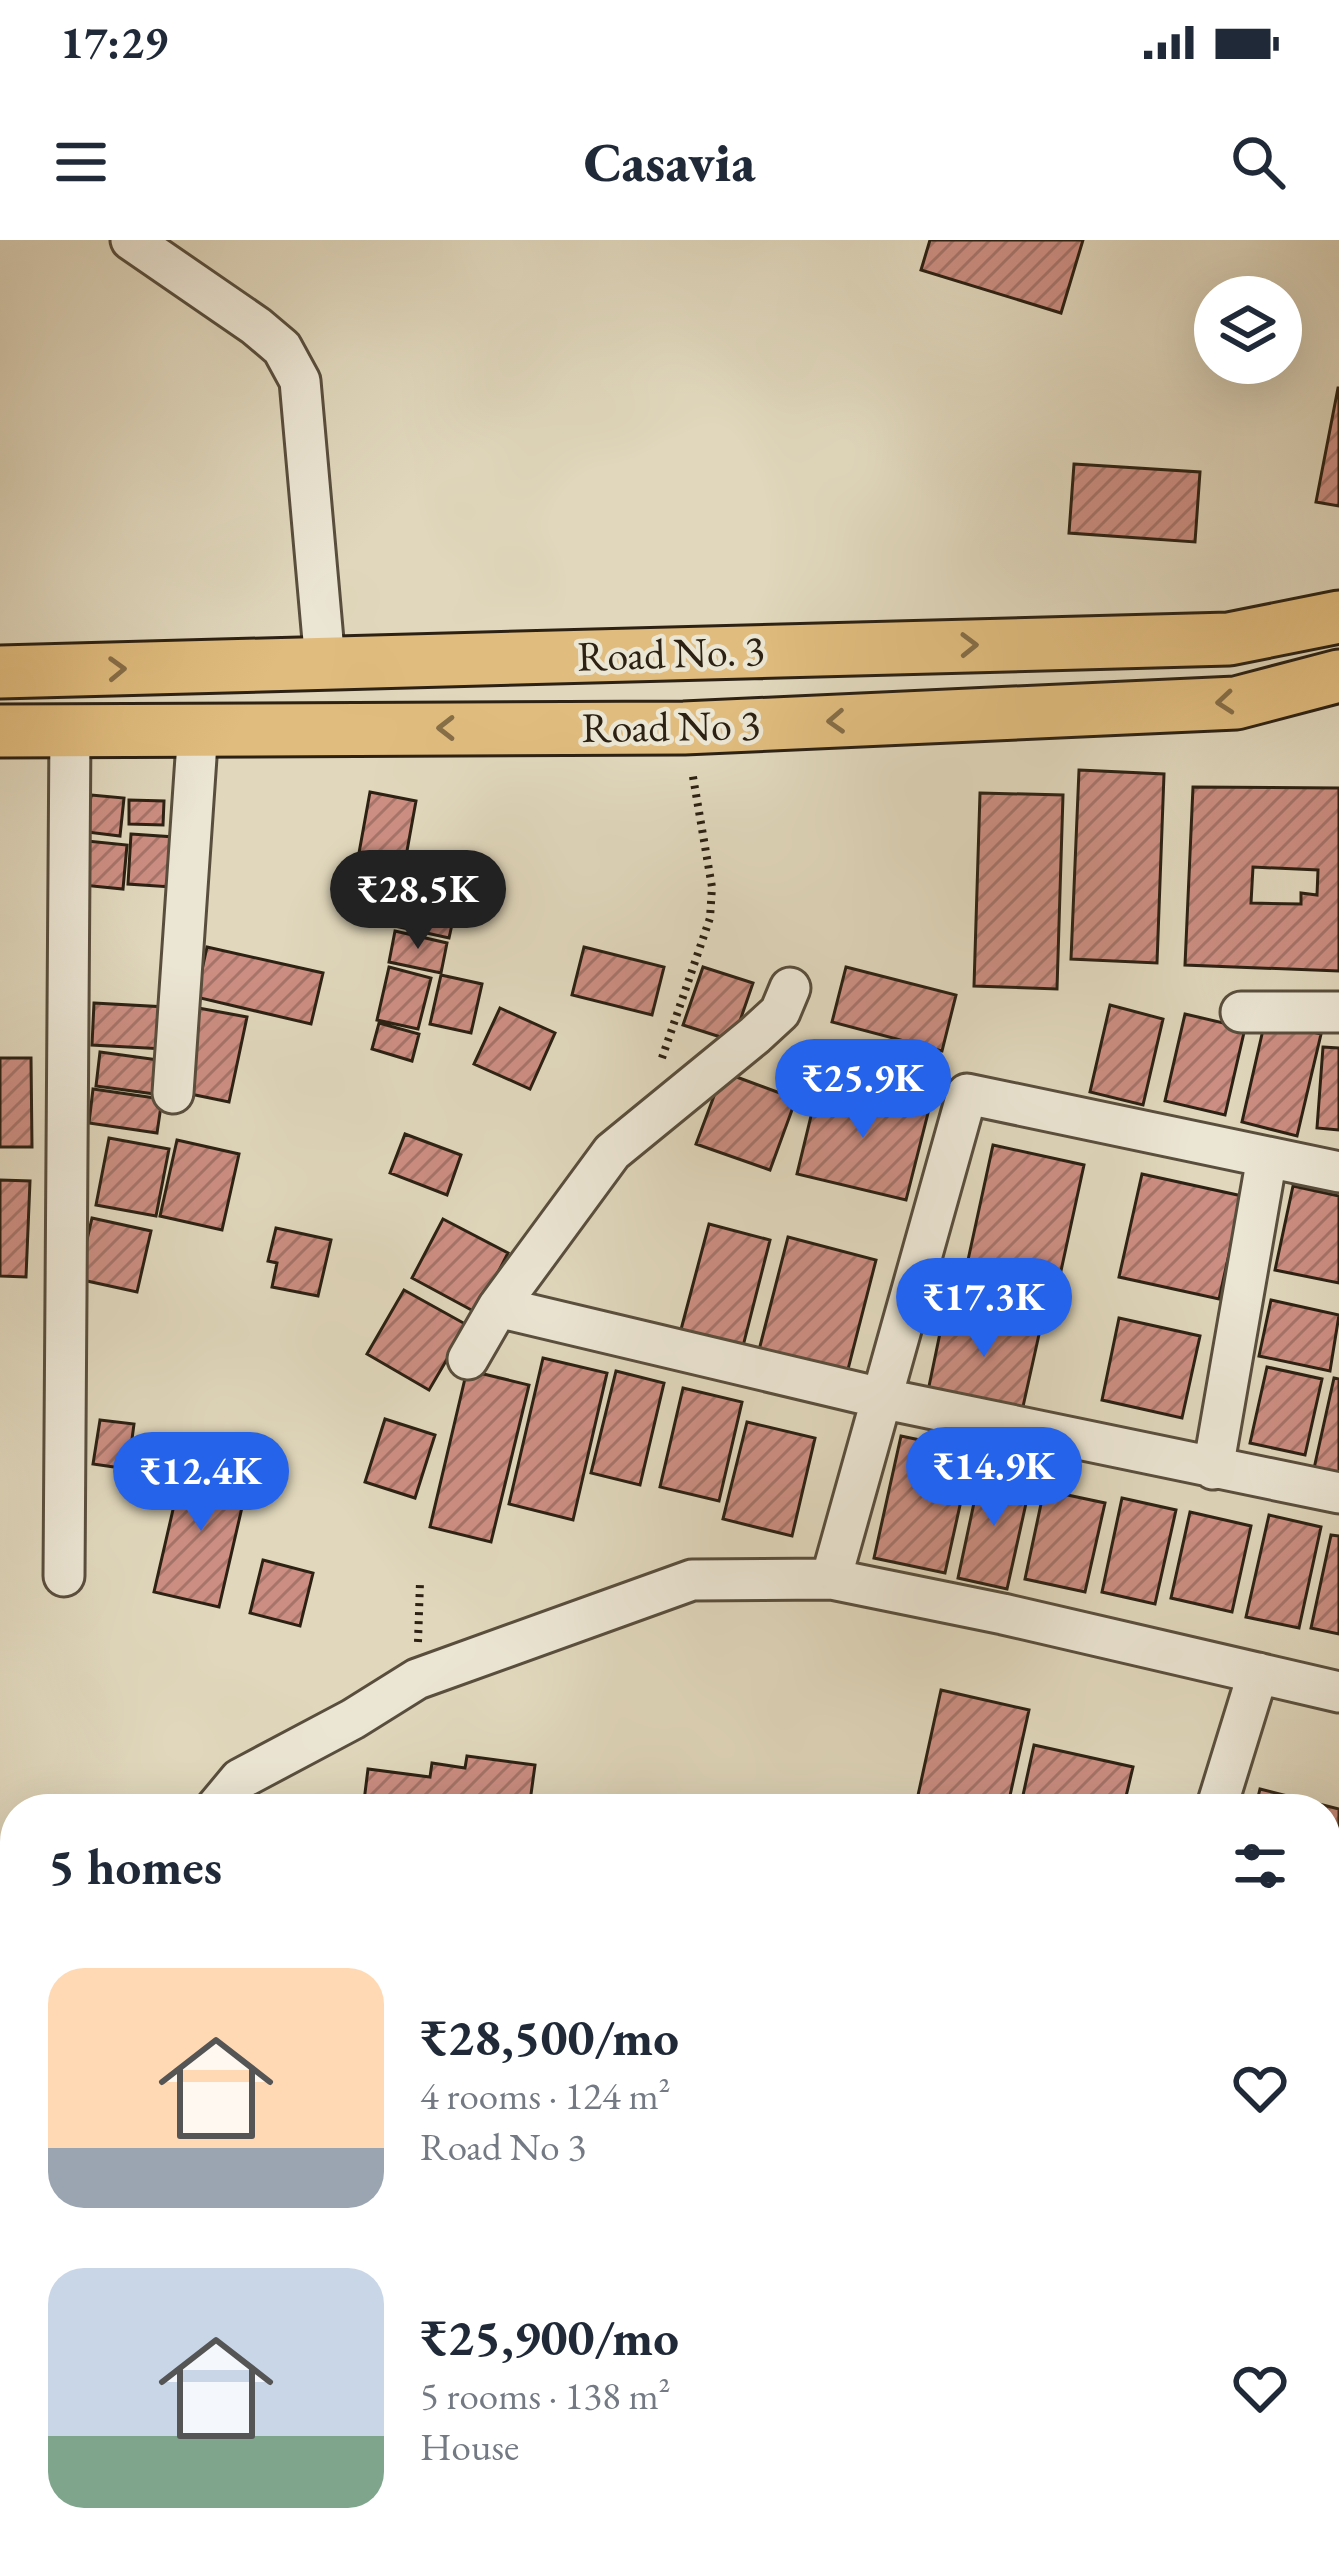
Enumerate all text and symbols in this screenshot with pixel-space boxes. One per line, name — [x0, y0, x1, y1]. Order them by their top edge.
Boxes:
text: 17:29 — [60, 13, 168, 71]
text: Casavia — [584, 127, 755, 197]
icon: menu — [48, 129, 114, 195]
icon: search — [1225, 129, 1291, 195]
map controls — [1194, 276, 1302, 384]
button: layers — [1194, 276, 1302, 384]
street label: Road No. 3 — [576, 622, 766, 684]
one-way arrow — [960, 632, 979, 658]
one-way arrow — [108, 656, 127, 682]
one-way arrow — [1215, 689, 1234, 714]
street label: Road No 3 — [581, 697, 761, 755]
one-way arrow — [826, 708, 845, 734]
one-way arrow — [436, 715, 454, 741]
pin: ₹28.5K — [320, 850, 516, 952]
text: ₹28.5K — [357, 863, 479, 914]
pin: ₹25.9K — [765, 1039, 961, 1141]
text: ₹25.9K — [802, 1052, 924, 1103]
pin: ₹17.3K — [886, 1258, 1082, 1360]
text: ₹17.3K — [923, 1271, 1045, 1322]
pin: ₹14.9K — [896, 1427, 1092, 1529]
pin: ₹12.4K — [103, 1432, 299, 1534]
text: ₹14.9K — [933, 1440, 1055, 1491]
text: ₹12.4K — [140, 1445, 262, 1496]
text: 5 homes — [48, 1833, 222, 1899]
icon: filters — [1227, 1833, 1293, 1899]
text: ₹28,500/mo — [420, 2004, 679, 2070]
icon: home — [144, 2016, 288, 2160]
icon: heart — [1227, 2055, 1293, 2121]
text: 4 rooms · 124 m² — [420, 2070, 671, 2121]
text: Road No 3 — [420, 2121, 586, 2172]
text: ₹25,900/mo — [420, 2304, 679, 2370]
icon: home — [144, 2316, 288, 2460]
icon: heart — [1227, 2355, 1293, 2421]
text: 5 rooms · 138 m² — [420, 2370, 671, 2421]
text: House — [420, 2421, 519, 2472]

